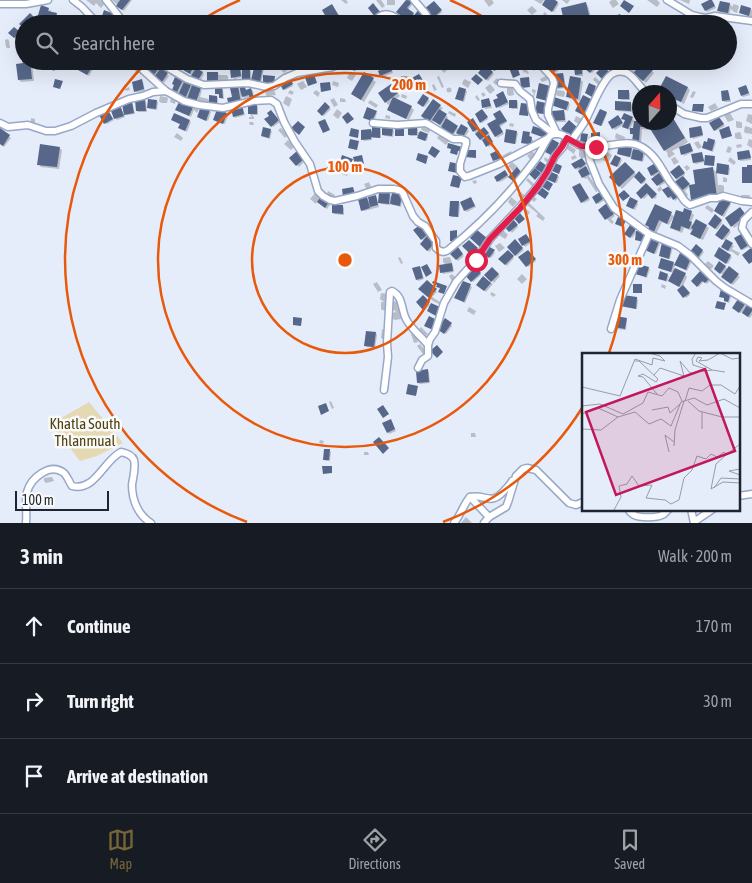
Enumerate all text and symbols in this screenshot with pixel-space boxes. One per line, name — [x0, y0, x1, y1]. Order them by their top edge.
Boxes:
search box — [15, 15, 737, 70]
icon: search — [33, 29, 61, 57]
text: Search here — [73, 32, 155, 54]
text: 200 m — [392, 76, 426, 93]
north arrow — [632, 85, 677, 130]
route end — [585, 136, 608, 159]
text: 100 m — [328, 158, 362, 175]
route start — [465, 249, 488, 272]
centre of rings — [336, 251, 354, 269]
text: 300 m — [608, 251, 642, 268]
inset map — [582, 353, 740, 510]
park label: Khatla South Thlanmual — [49, 415, 121, 449]
scale bar — [15, 488, 109, 511]
text: 100 m — [22, 492, 54, 508]
text: 3 min — [20, 544, 63, 568]
text: Walk · 200 m — [658, 547, 732, 565]
icon: ahead — [20, 612, 48, 640]
text: Continue — [67, 615, 131, 637]
text: 170 m — [696, 617, 732, 635]
icon: right — [20, 687, 48, 715]
text: Turn right — [67, 690, 134, 712]
text: 30 m — [703, 692, 732, 710]
icon: arrive — [20, 762, 48, 790]
text: Arrive at destination — [67, 765, 208, 787]
tab: Map — [107, 826, 135, 872]
tab: Directions — [348, 826, 401, 872]
tab: Saved — [614, 826, 645, 872]

